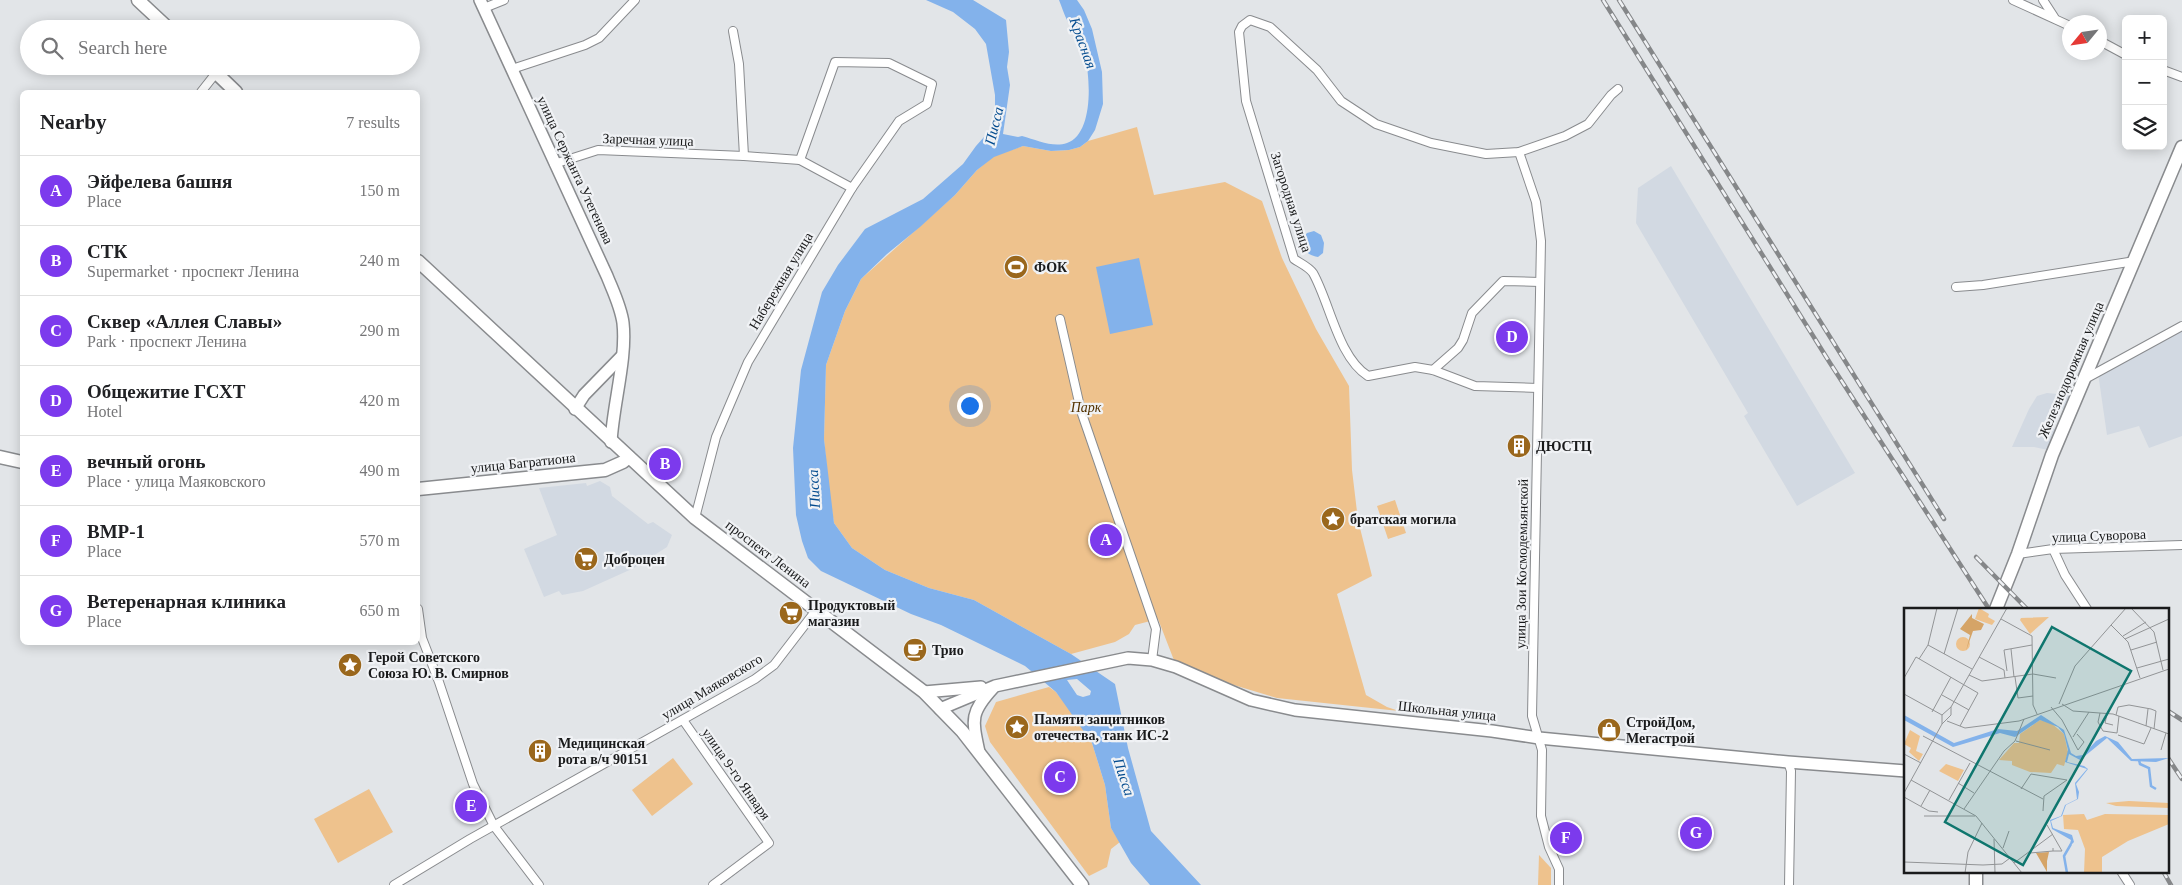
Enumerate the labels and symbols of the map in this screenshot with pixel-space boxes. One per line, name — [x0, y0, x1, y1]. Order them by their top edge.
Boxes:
water label: Красная — [1066, 14, 1100, 71]
north arrow — [2062, 15, 2107, 60]
street label: улица Сержанта Утегенова — [534, 94, 616, 247]
water label: Писса — [981, 105, 1006, 148]
street label: Заречная улица — [602, 131, 695, 149]
street label: Загородная улица — [1268, 150, 1315, 255]
street label: Набережная улица — [746, 229, 816, 332]
sports icon: ФОК — [1003, 254, 1029, 280]
place label: ФОК — [1034, 260, 1068, 275]
street label: Железнодорожная улица — [2035, 299, 2107, 440]
pin: D — [1496, 318, 1528, 356]
your location — [957, 393, 983, 419]
park label: Парк — [1070, 400, 1102, 415]
building icon: ДЮСТЦ — [1506, 433, 1532, 459]
place label: ДЮСТЦ — [1536, 439, 1592, 454]
pin: B — [649, 445, 681, 483]
street label: улица Багратиона — [470, 450, 577, 476]
water label: Писса — [805, 469, 823, 510]
street label: улица Зои Космодемьянской — [1513, 478, 1531, 649]
place icon: братская могила — [1320, 506, 1346, 532]
place label: братская могила — [1350, 512, 1456, 527]
street label: проспект Ленина — [723, 517, 814, 591]
pin: A — [1090, 521, 1122, 559]
street label: улица Суворова — [2052, 527, 2147, 545]
supermarket icon: Доброцен — [573, 546, 599, 572]
place label: Доброцен — [604, 552, 665, 567]
place label: Продуктовый магазин — [808, 598, 895, 629]
supermarket icon: Продуктовый магазин — [778, 600, 804, 626]
inset map — [1904, 608, 2170, 872]
cafe icon: Трио — [902, 637, 928, 663]
place label: Трио — [932, 643, 964, 658]
place label: Герой Советского Союза Ю. В. Смирнов — [368, 650, 509, 681]
street label: улица Маяковского — [659, 651, 765, 723]
place icon: Герой Советского Союза Ю. В. Смирнов — [337, 652, 363, 678]
street label: Школьная улица — [1397, 698, 1498, 724]
place label: Памяти защитников отечества, танк ИС-2 — [1034, 712, 1169, 743]
place icon: Памяти защитников отечества, танк ИС-2 — [1004, 714, 1030, 740]
place label: СтройДом, Мегастрой — [1626, 715, 1695, 746]
shop icon: СтройДом, Мегастрой — [1596, 717, 1622, 743]
street label: улица 9-го Января — [699, 725, 774, 823]
place label: Медицинская рота в/ч 90151 — [558, 736, 648, 767]
building icon: Медицинская рота в/ч 90151 — [527, 738, 553, 764]
water label: Писса — [1110, 755, 1138, 798]
pin: C — [1044, 758, 1076, 796]
pin: E — [455, 787, 487, 825]
pin: G — [1680, 814, 1712, 852]
pin: F — [1550, 819, 1582, 857]

